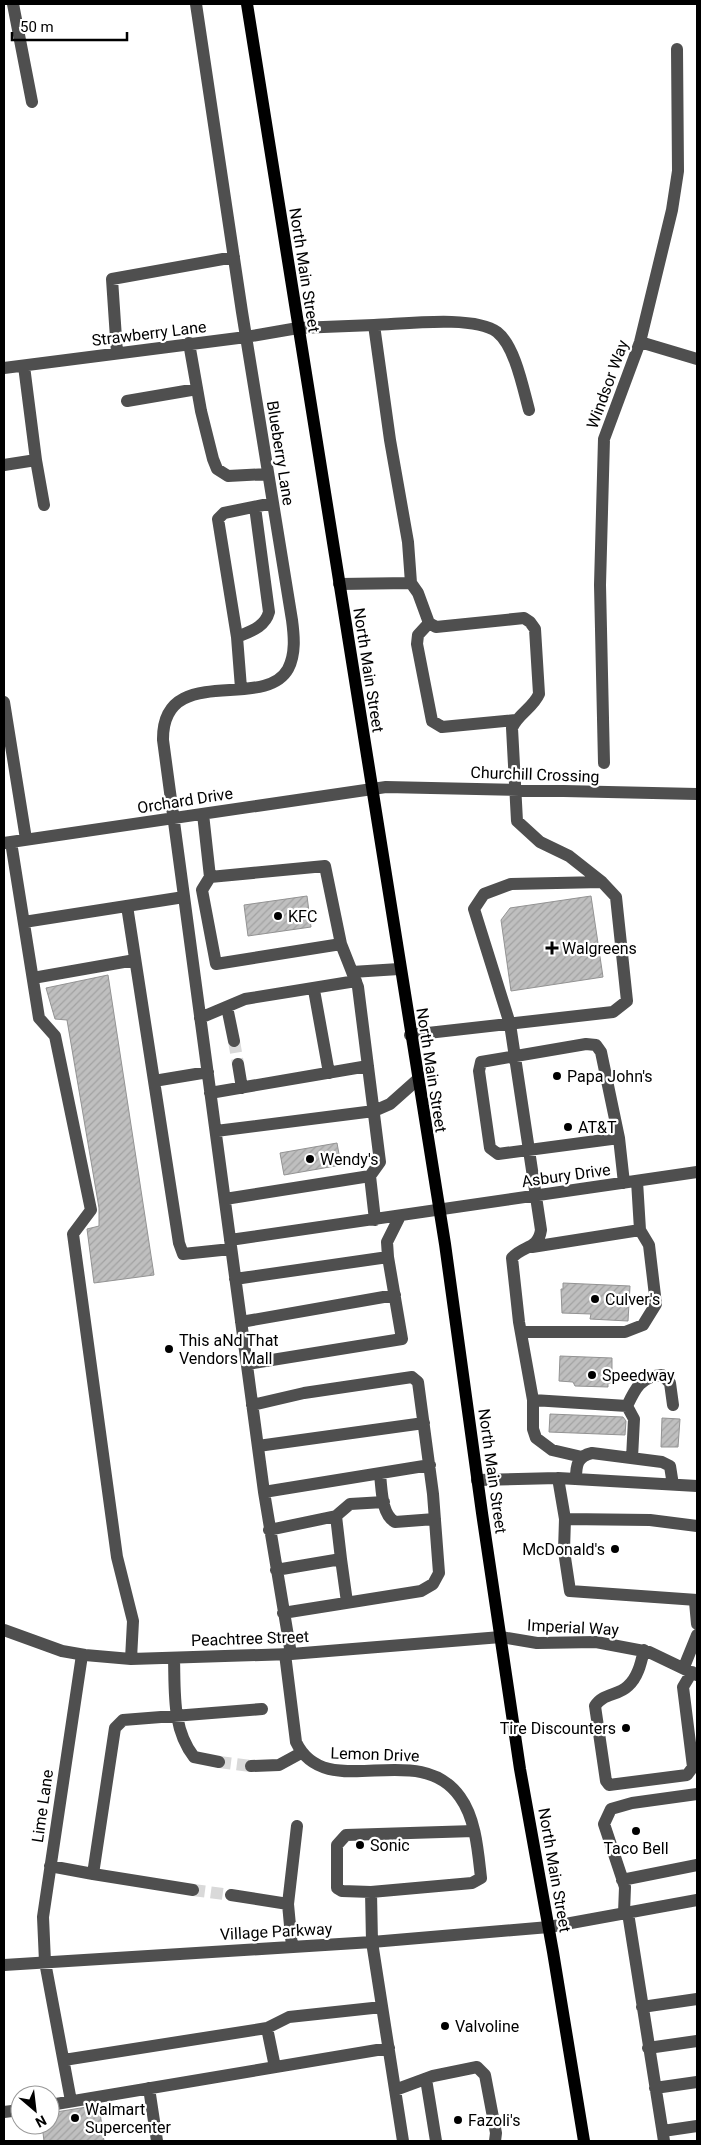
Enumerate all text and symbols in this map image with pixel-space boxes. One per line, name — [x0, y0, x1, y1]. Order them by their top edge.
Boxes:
scale bar — [12, 10, 128, 42]
text: 50 m — [20, 18, 54, 36]
street label: North Main Street — [285, 206, 324, 334]
street label: Strawberry Lane — [91, 317, 207, 350]
street label: Windsor Way — [583, 337, 632, 431]
street label: Blueberry Lane — [263, 399, 298, 507]
street label: North Main Street — [349, 606, 388, 734]
street label: Churchill Crossing — [470, 763, 600, 786]
street label: Orchard Drive — [136, 784, 234, 817]
place label: KFC — [288, 907, 317, 926]
marker: KFC — [272, 910, 284, 922]
place label: Walgreens — [562, 939, 637, 958]
marker: Walgreens — [546, 942, 558, 954]
street label: North Main Street — [412, 1006, 451, 1134]
place label: Papa John's — [567, 1067, 653, 1086]
marker: Papa John's — [551, 1070, 563, 1082]
place label: AT&T — [578, 1118, 617, 1137]
marker: AT&T — [562, 1121, 574, 1133]
place label: Wendy's — [320, 1150, 378, 1169]
marker: Wendy's — [304, 1153, 316, 1165]
street label: Asbury Drive — [520, 1160, 612, 1191]
place label: Culver's — [605, 1290, 660, 1309]
marker: Culver's — [589, 1293, 601, 1305]
place label: This aNd That Vendors Mall — [179, 1331, 279, 1368]
marker: This aNd That Vendors Mall — [163, 1343, 175, 1355]
place label: Speedway — [602, 1366, 675, 1385]
marker: Speedway — [586, 1369, 598, 1381]
street label: North Main Street — [474, 1407, 511, 1535]
place label: McDonald's — [522, 1540, 605, 1559]
marker: McDonald's — [609, 1543, 621, 1555]
street label: Imperial Way — [527, 1616, 620, 1639]
street label: Peachtree Street — [191, 1627, 309, 1650]
place label: Tire Discounters — [500, 1719, 616, 1738]
marker: Tire Discounters — [620, 1722, 632, 1734]
street label: Lemon Drive — [330, 1743, 420, 1766]
street label: Lime Lane — [28, 1768, 57, 1844]
street label: North Main Street — [534, 1806, 575, 1934]
marker: Taco Bell — [630, 1825, 642, 1837]
place label: Sonic — [370, 1836, 410, 1855]
marker: Sonic — [354, 1839, 366, 1851]
place label: Taco Bell — [603, 1839, 669, 1858]
street label: Village Parkway — [219, 1919, 333, 1944]
place label: Valvoline — [455, 2017, 519, 2036]
marker: Valvoline — [439, 2020, 451, 2032]
north arrow — [10, 2085, 60, 2135]
place label: Walmart Supercenter — [85, 2100, 171, 2137]
place label: Fazoli's — [468, 2111, 520, 2130]
text: N — [33, 2112, 49, 2131]
marker: Walmart Supercenter — [69, 2112, 81, 2124]
marker: Fazoli's — [452, 2114, 464, 2126]

